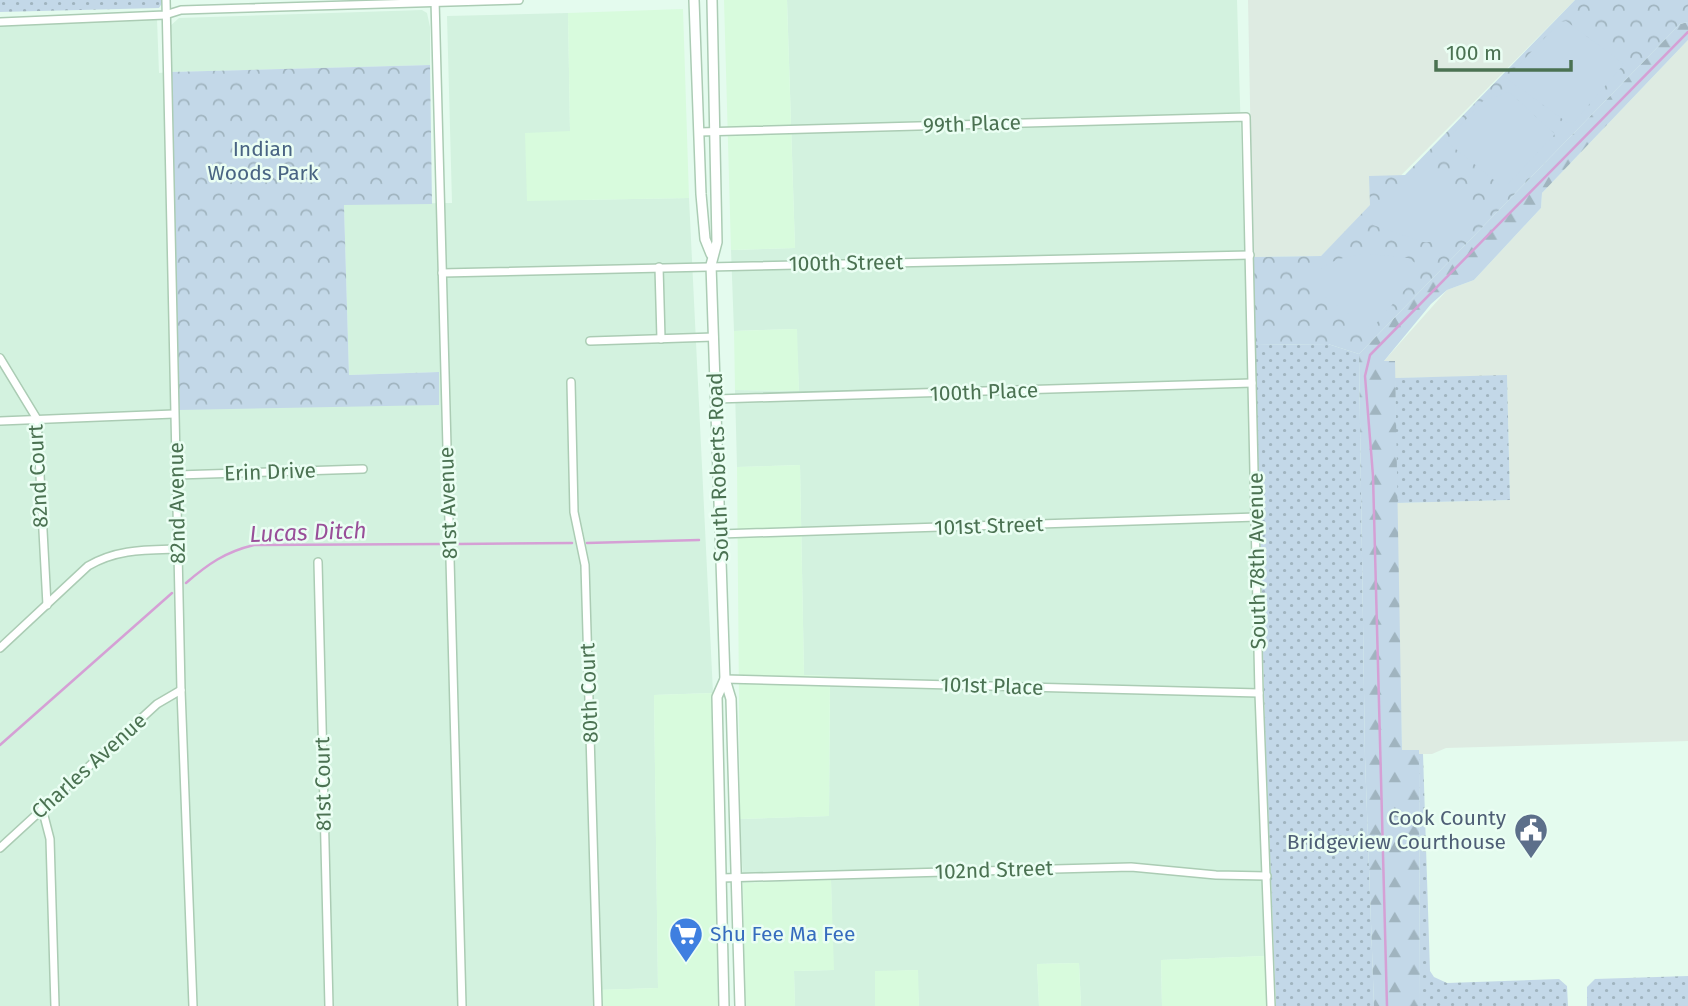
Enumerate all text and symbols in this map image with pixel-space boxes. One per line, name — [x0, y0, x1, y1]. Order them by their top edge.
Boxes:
scale bar — [1436, 28, 1571, 72]
text: 100 m — [1446, 40, 1502, 66]
street label: 99th Place — [923, 109, 1021, 139]
park label: Indian Woods Park — [208, 136, 319, 186]
street label: 100th Street — [788, 249, 904, 277]
street label: South Roberts Road — [702, 372, 734, 562]
street label: 100th Place — [929, 377, 1039, 407]
street label: 82nd Court — [22, 423, 54, 528]
street label: 82nd Avenue — [163, 442, 191, 564]
street label: 81st Avenue — [433, 446, 463, 560]
street label: Erin Drive — [223, 457, 317, 487]
street label: South 78th Avenue — [1242, 472, 1272, 650]
street label: 101st Street — [934, 511, 1044, 541]
water label: Lucas Ditch — [249, 516, 367, 548]
street label: 80th Court — [574, 642, 604, 744]
street label: 101st Place — [940, 671, 1044, 701]
street label: Charles Avenue — [26, 708, 152, 824]
street label: 81st Court — [309, 736, 337, 831]
place label: Cook County Bridgeview Courthouse — [1287, 805, 1507, 855]
public building icon: Cook County Bridgeview Courthouse — [1512, 811, 1550, 860]
street label: 102nd Street — [934, 855, 1054, 885]
supermarket icon: Shu Fee Ma Fee — [667, 915, 705, 964]
place label: Shu Fee Ma Fee — [710, 921, 855, 947]

